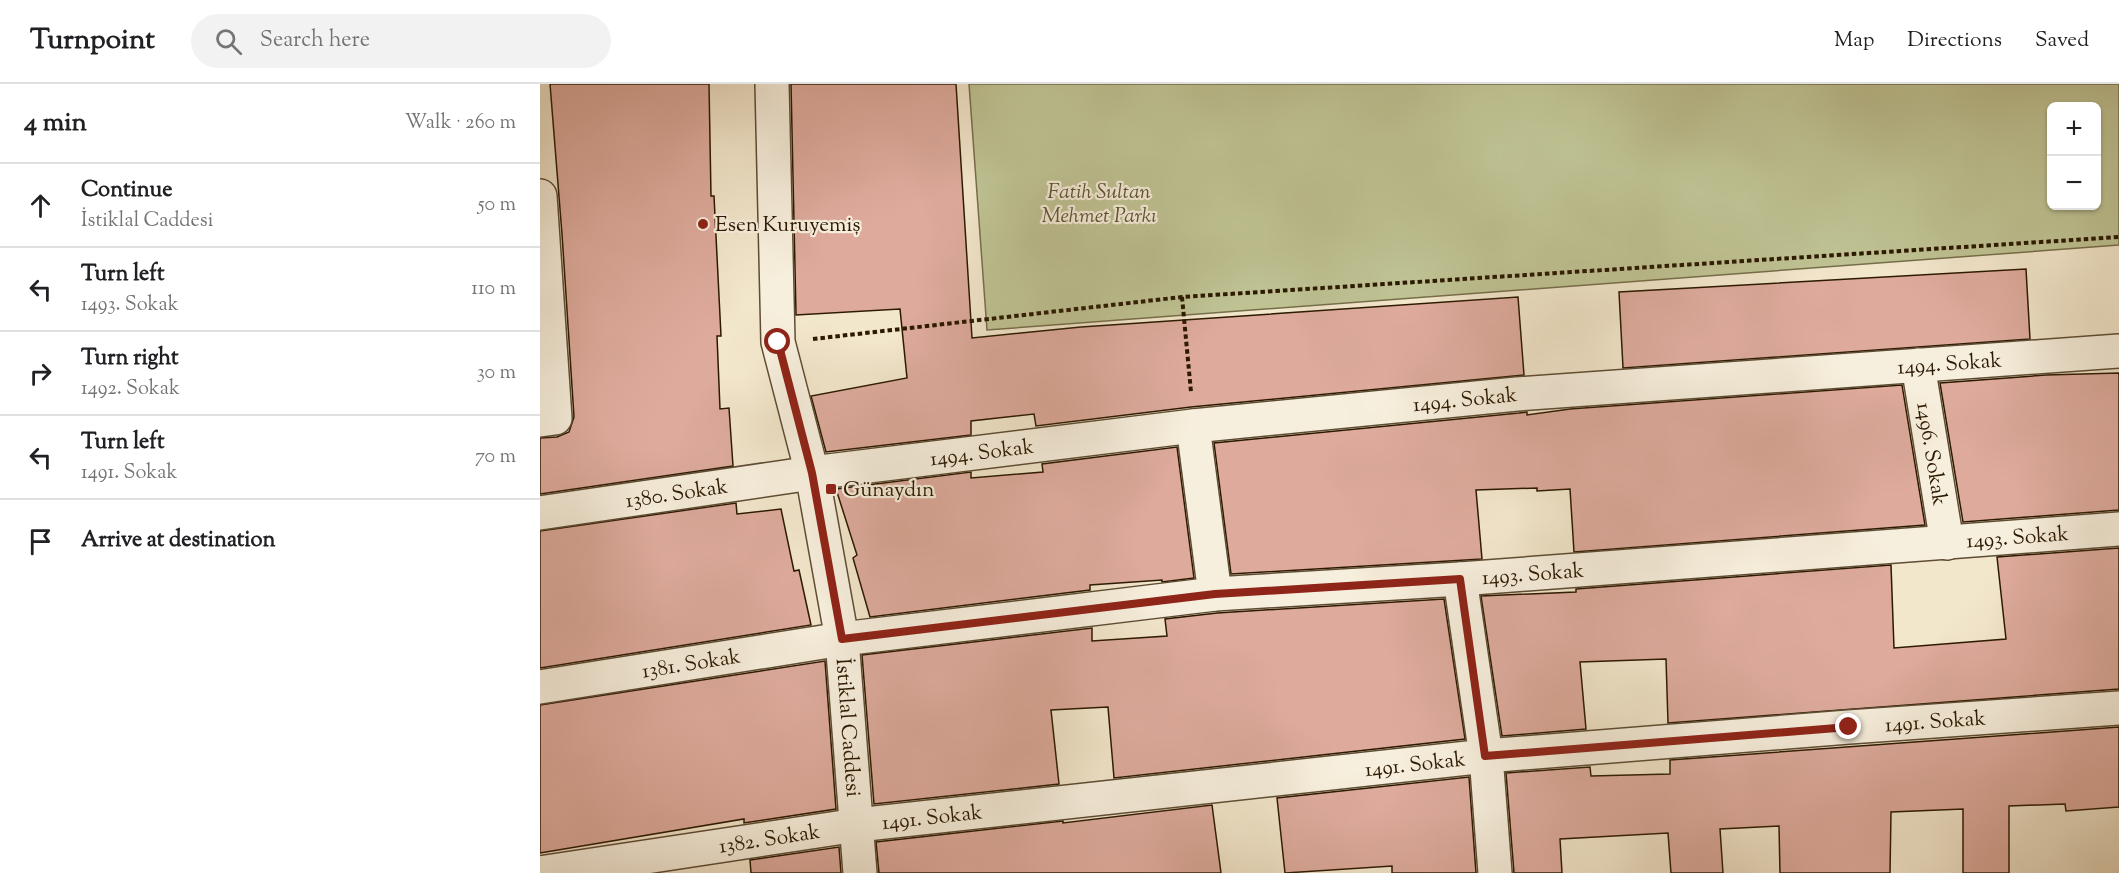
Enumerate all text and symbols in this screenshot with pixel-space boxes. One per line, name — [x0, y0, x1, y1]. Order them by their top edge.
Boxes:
search box — [191, 14, 611, 68]
text: Turnpoint — [30, 21, 155, 61]
icon: search — [212, 25, 245, 58]
text: Search here — [260, 25, 370, 57]
text: Map — [1834, 26, 1874, 56]
text: Directions — [1907, 26, 2002, 56]
text: Saved — [2035, 26, 2089, 56]
map controls — [2047, 102, 2101, 210]
button: + — [2047, 102, 2101, 156]
text: 4 min — [24, 105, 87, 142]
text: Walk · 260 m — [405, 109, 516, 138]
button: − — [2047, 156, 2101, 210]
text: Continue — [81, 175, 172, 207]
park label: Fatih Sultan Mehmet Parkı — [1041, 178, 1157, 232]
icon: ahead — [24, 189, 57, 222]
text: 50 m — [478, 191, 516, 220]
text: İstiklal Caddesi — [81, 207, 213, 236]
place label: Esen Kuruyemiş — [715, 211, 861, 241]
marker: Esen Kuruyemiş — [696, 217, 710, 231]
text: Turn left — [81, 259, 164, 291]
icon: left — [24, 273, 57, 306]
text: 110 m — [471, 275, 516, 304]
text: 1493. Sokak — [81, 291, 179, 320]
route start — [764, 328, 790, 354]
text: Turn right — [81, 343, 178, 375]
street label: 1494. Sokak — [1896, 346, 2003, 384]
icon: right — [24, 357, 57, 390]
text: 30 m — [477, 359, 516, 388]
text: 1492. Sokak — [81, 375, 180, 404]
street label: 1494. Sokak — [1412, 381, 1519, 421]
street label: 1496. Sokak — [1907, 400, 1954, 508]
text: Turn left — [81, 427, 164, 459]
street label: 1494. Sokak — [928, 433, 1036, 475]
icon: left — [24, 441, 57, 474]
text: 70 m — [475, 443, 516, 472]
text: 1491. Sokak — [81, 459, 177, 488]
street label: 1380. Sokak — [624, 472, 730, 517]
place label: Günaydın — [843, 476, 934, 506]
marker: Günaydın — [824, 482, 838, 496]
street label: 1493. Sokak — [1965, 520, 2070, 558]
icon: arrive — [24, 525, 57, 558]
text: Arrive at destination — [81, 525, 276, 557]
street label: 1493. Sokak — [1481, 557, 1586, 594]
street label: 1381. Sokak — [640, 642, 743, 688]
street label: İstiklal Caddesi — [827, 657, 867, 798]
street label: 1491. Sokak — [1884, 704, 1987, 741]
route end — [1835, 713, 1861, 739]
street label: 1491. Sokak — [1363, 745, 1468, 786]
street label: 1491. Sokak — [880, 798, 985, 839]
street label: 1382. Sokak — [717, 818, 823, 863]

